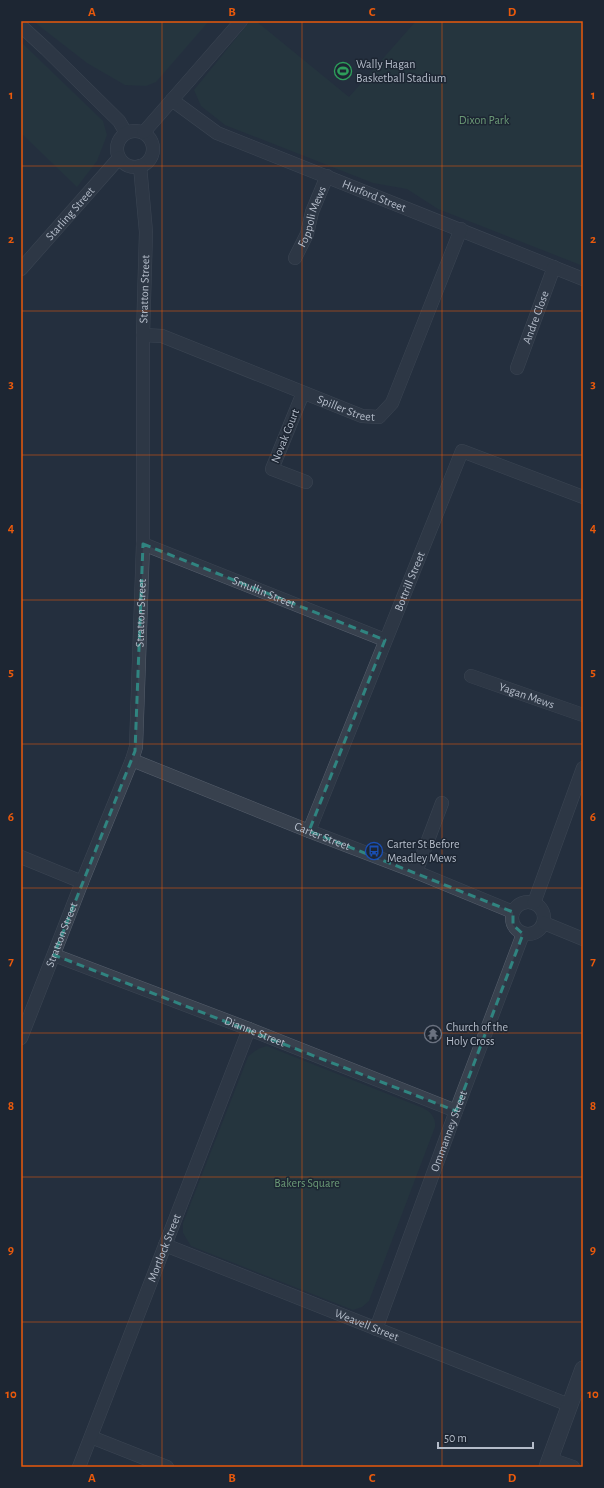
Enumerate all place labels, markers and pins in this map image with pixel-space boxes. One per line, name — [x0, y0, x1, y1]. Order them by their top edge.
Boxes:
place label: Wally Hagan Basketball Stadium — [356, 58, 446, 84]
sports icon: Wally Hagan Basketball Stadium — [333, 61, 353, 81]
place label: Carter St Before Meadley Mews — [387, 838, 460, 865]
bus stop icon: Carter St Before Meadley Mews — [364, 841, 384, 861]
place label: Church of the Holy Cross — [446, 1021, 508, 1048]
temple icon: Church of the Holy Cross — [423, 1024, 443, 1044]

